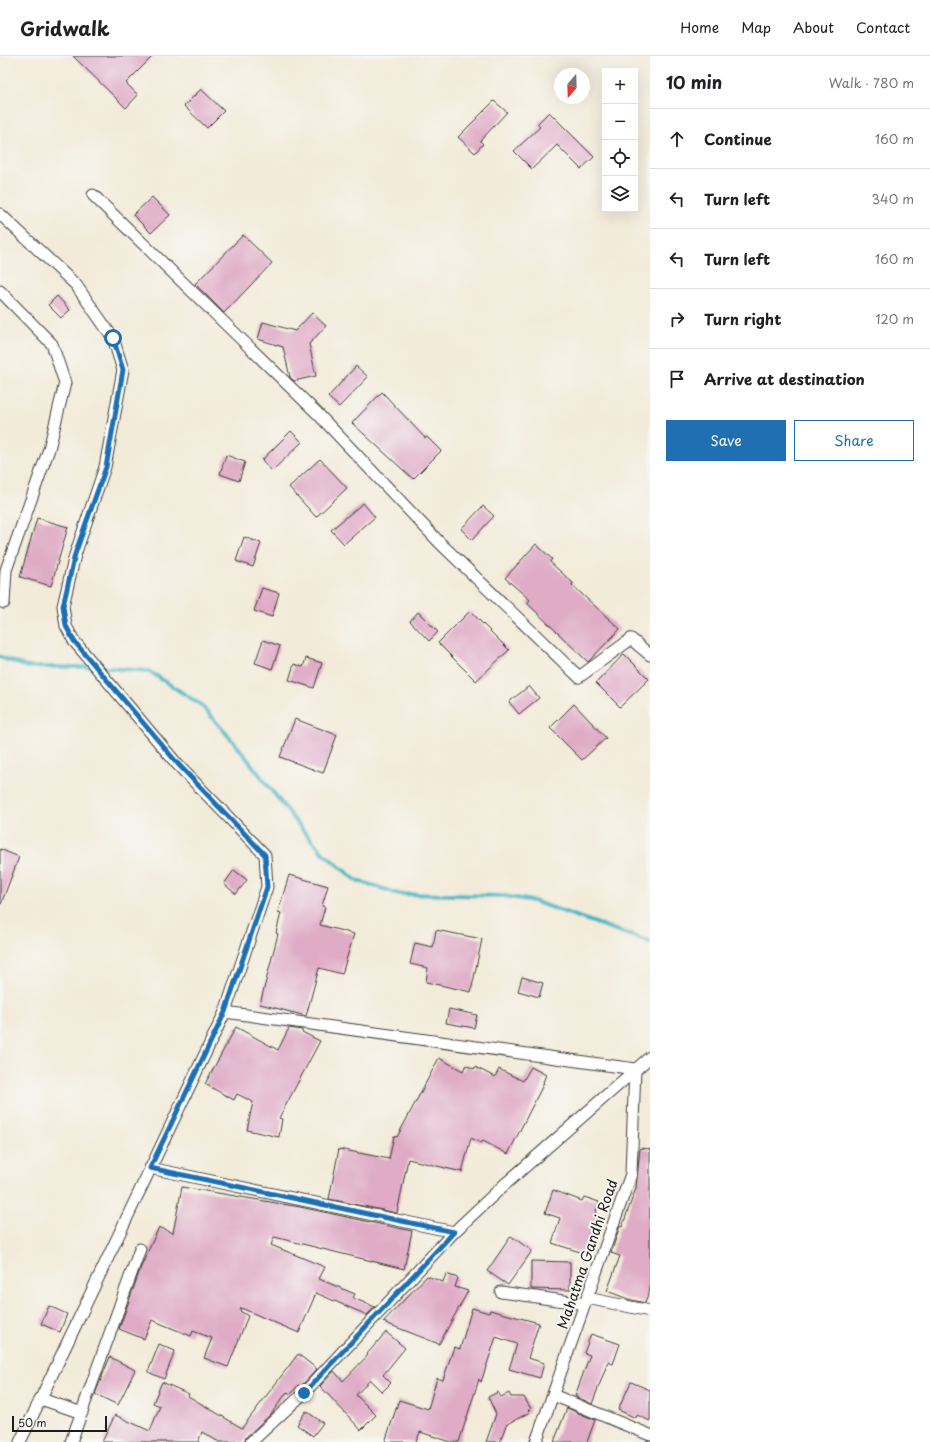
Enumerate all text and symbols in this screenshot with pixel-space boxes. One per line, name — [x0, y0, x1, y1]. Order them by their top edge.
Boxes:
text: Gridwalk — [20, 14, 110, 42]
text: Home — [680, 17, 719, 38]
text: Map — [741, 17, 771, 38]
text: About — [793, 17, 834, 38]
text: Contact — [856, 17, 910, 38]
north arrow — [554, 68, 590, 104]
map controls — [602, 68, 638, 212]
button: + — [602, 68, 638, 104]
text: 10 min — [666, 69, 722, 95]
text: Walk · 780 m — [829, 73, 914, 92]
button: − — [602, 104, 638, 140]
text: Continue — [704, 127, 772, 150]
icon: ahead — [666, 128, 688, 150]
text: 160 m — [875, 129, 914, 148]
button: locate — [602, 140, 638, 176]
button: layers — [602, 176, 638, 212]
text: Turn left — [704, 187, 770, 210]
icon: left — [666, 188, 688, 210]
text: 340 m — [871, 189, 914, 208]
text: Turn left — [704, 247, 770, 270]
icon: left — [666, 248, 688, 270]
text: 160 m — [875, 249, 914, 268]
text: Turn right — [704, 307, 781, 330]
icon: right — [666, 308, 688, 330]
text: 120 m — [875, 309, 914, 328]
route start — [104, 329, 122, 347]
text: Arrive at destination — [704, 367, 865, 390]
icon: arrive — [666, 368, 688, 390]
button: Save — [666, 420, 786, 461]
button: Share — [794, 420, 914, 461]
street label: Mahatma Gandhi Road — [551, 1176, 623, 1332]
route end — [295, 1384, 313, 1402]
scale bar — [12, 1414, 107, 1433]
text: 50 m — [18, 1414, 47, 1431]

